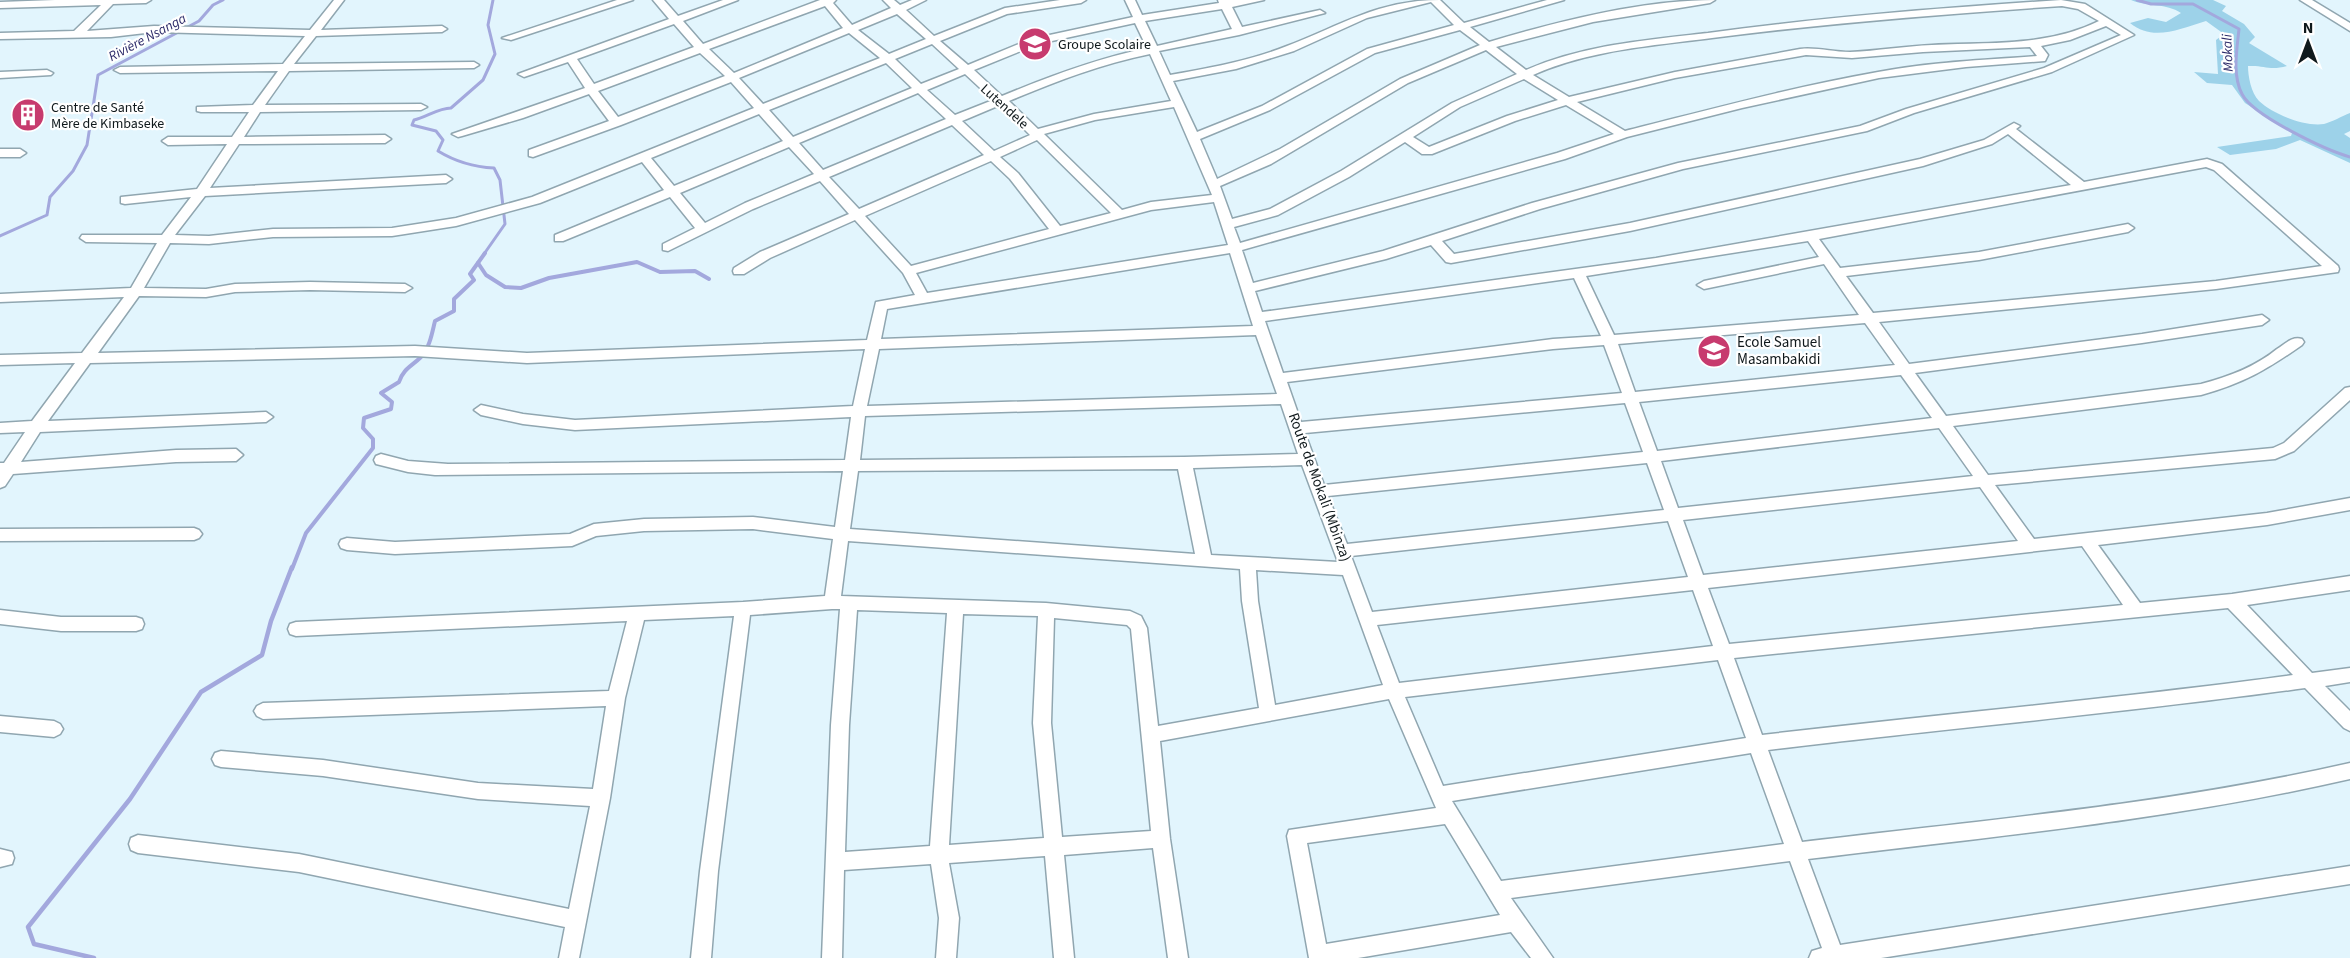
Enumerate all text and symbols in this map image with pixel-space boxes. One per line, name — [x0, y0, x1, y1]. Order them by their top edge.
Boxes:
water label: Rivière Nsanga — [105, 9, 190, 67]
north arrow — [2278, 12, 2338, 72]
text: N — [2303, 17, 2313, 39]
school or university icon: Groupe Scolaire — [1017, 26, 1053, 62]
water label: Mokali — [2217, 33, 2239, 72]
place label: Groupe Scolaire — [1058, 35, 1151, 55]
street label: Lutendele — [976, 80, 1033, 134]
building icon: Centre de Santé Mère de Kimbaseke — [10, 97, 46, 133]
place label: Centre de Santé Mère de Kimbaseke — [51, 98, 164, 134]
place label: Ecole Samuel Masambakidi — [1737, 332, 1821, 370]
school or university icon: Ecole Samuel Masambakidi — [1696, 333, 1732, 369]
street label: Route de Mokali (Mbinza) — [1283, 410, 1356, 564]

